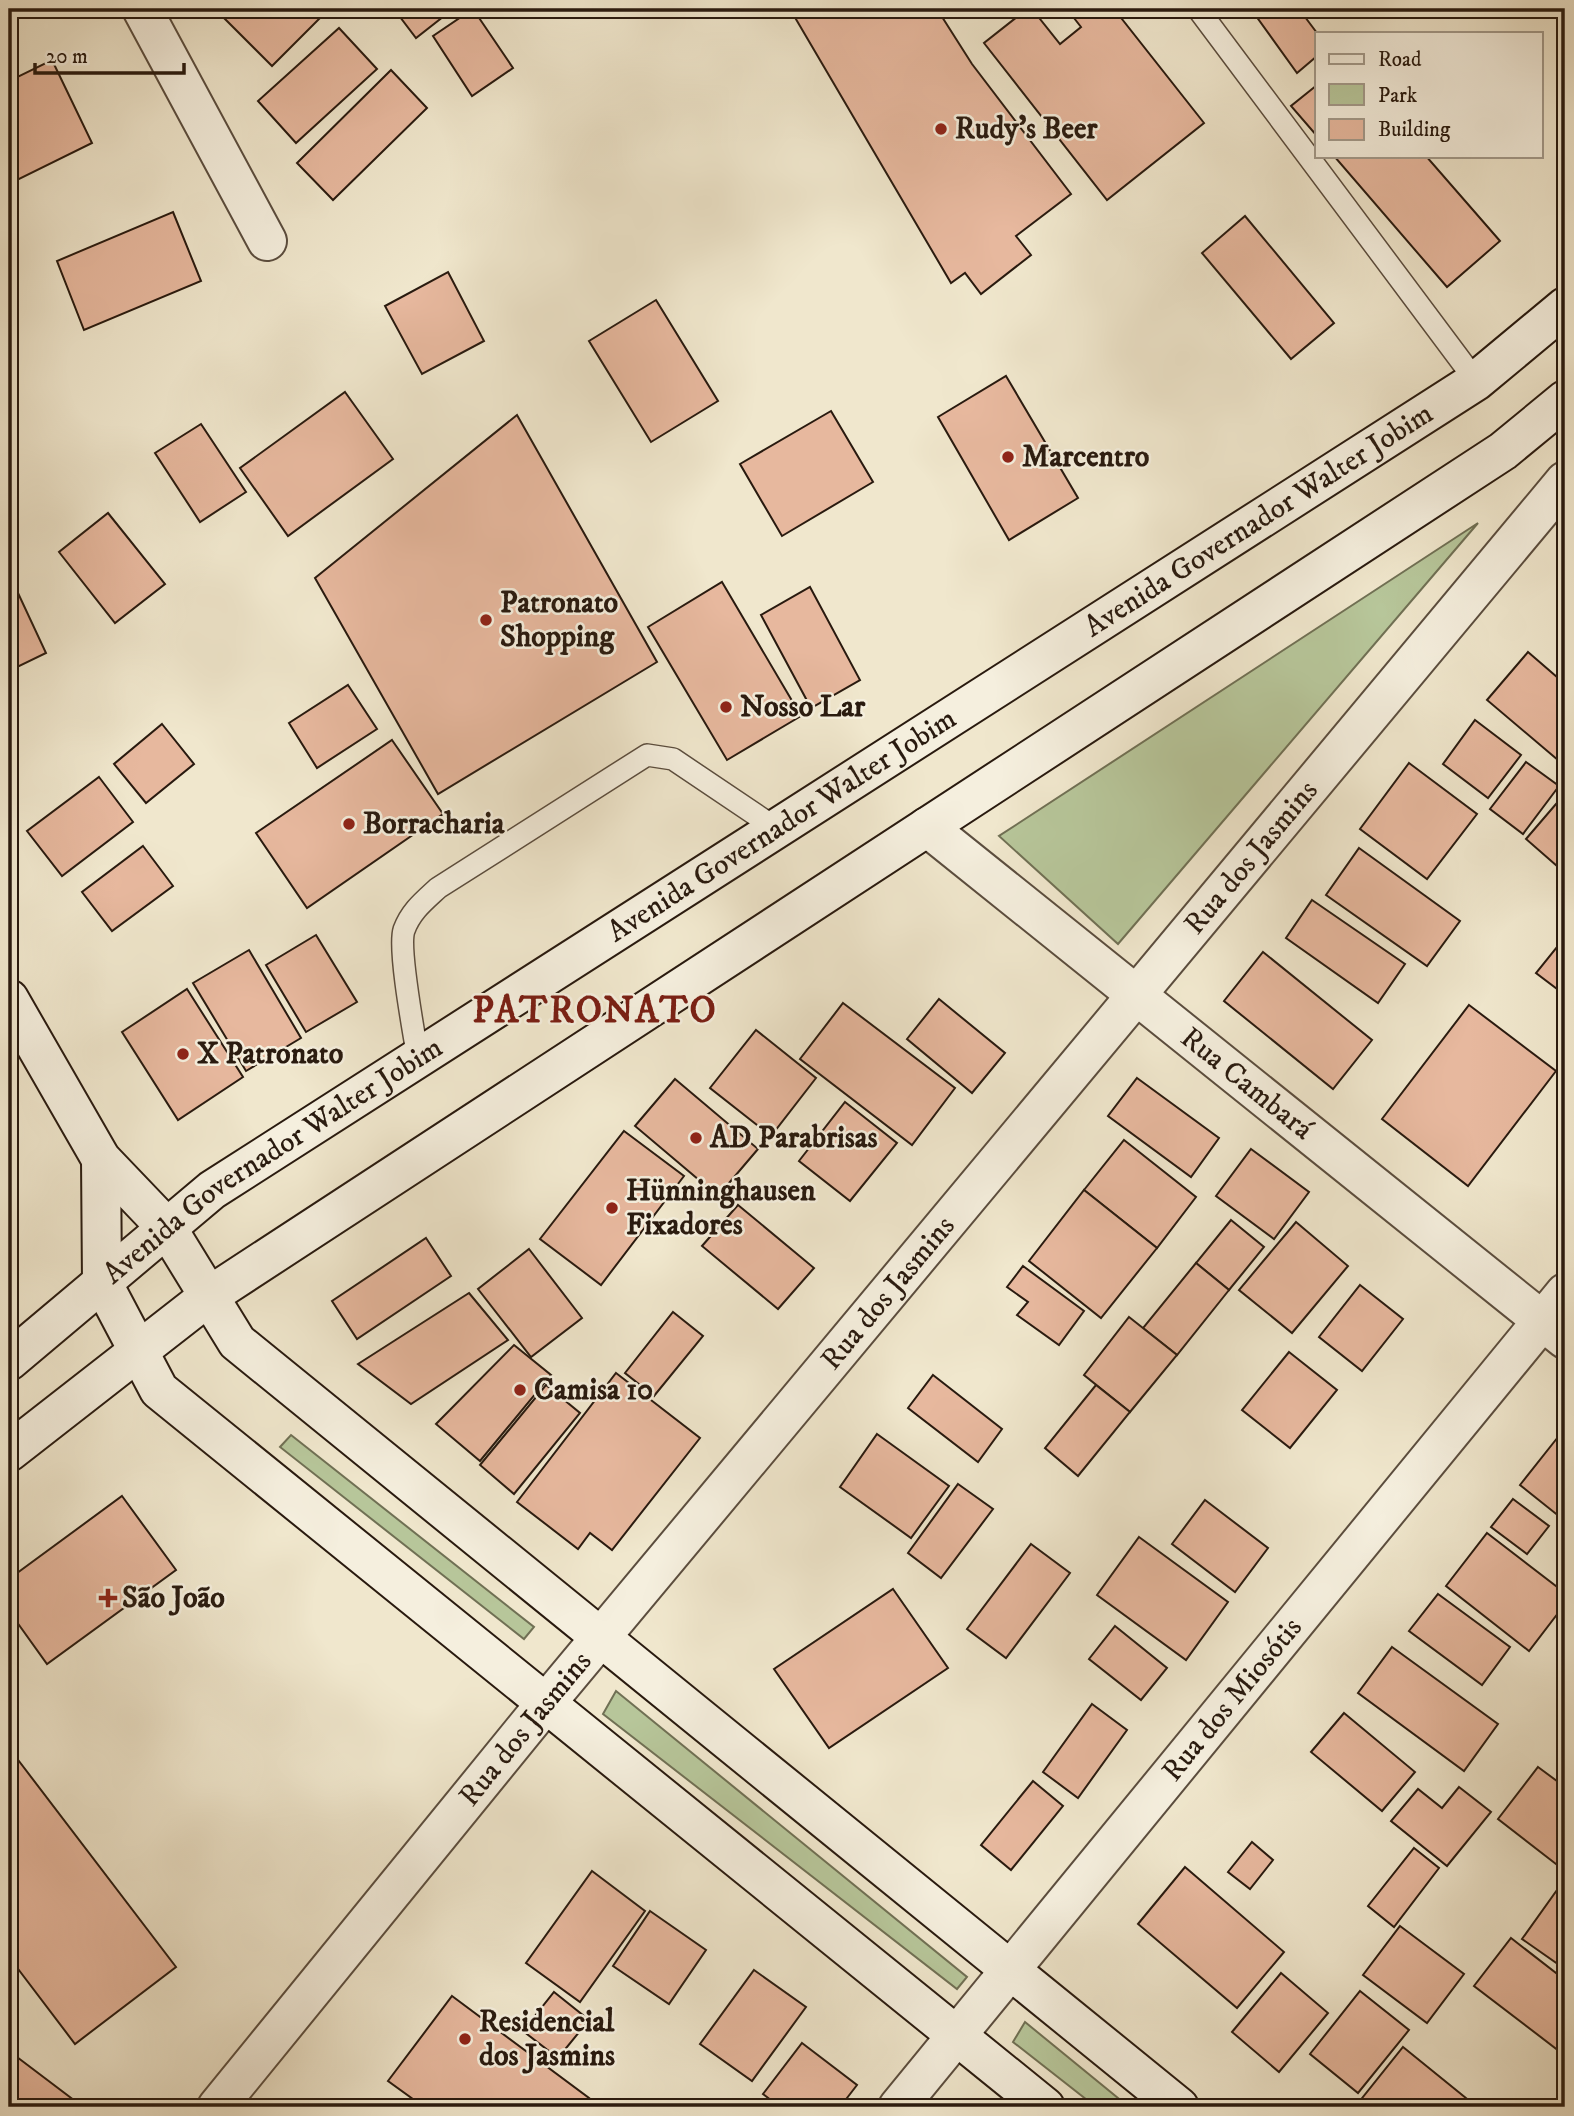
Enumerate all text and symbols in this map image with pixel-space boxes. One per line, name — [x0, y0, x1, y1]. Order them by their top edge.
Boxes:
scale bar — [35, 32, 184, 76]
legend — [1315, 32, 1542, 158]
text: 20 m — [46, 44, 88, 70]
text: Road — [1378, 47, 1422, 73]
text: Park — [1378, 83, 1418, 109]
place label: Rudy's Beer — [955, 111, 1098, 148]
text: Building — [1378, 117, 1451, 143]
marker: Rudy's Beer — [933, 121, 949, 137]
street label: Avenida Governador Walter Jobim — [1077, 395, 1440, 645]
place label: Marcentro — [1022, 439, 1149, 476]
marker: Marcentro — [1000, 449, 1016, 465]
place label: Patronato Shopping — [500, 585, 618, 656]
marker: Patronato Shopping — [478, 612, 494, 628]
place label: Nosso Lar — [740, 689, 866, 726]
marker: Nosso Lar — [718, 699, 734, 715]
street label: Avenida Governador Walter Jobim — [601, 700, 963, 951]
street label: Rua dos Jasmins — [1176, 773, 1326, 942]
place label: Borracharia — [363, 806, 506, 843]
marker: Borracharia — [341, 816, 357, 832]
district label: PATRONATO — [472, 988, 718, 1035]
street label: Rua Cambará — [1173, 1019, 1321, 1148]
street label: Avenida Governador Walter Jobim — [95, 1029, 449, 1292]
place label: X Patronato — [197, 1036, 343, 1073]
marker: X Patronato — [175, 1046, 191, 1062]
place label: AD Parabrisas — [709, 1120, 878, 1157]
marker: AD Parabrisas — [688, 1130, 704, 1146]
place label: Hünninghausen Fixadores — [626, 1173, 816, 1244]
marker: Hünninghausen Fixadores — [604, 1200, 620, 1216]
street label: Rua dos Jasmins — [813, 1208, 963, 1378]
place label: Camisa 10 — [534, 1372, 653, 1409]
marker: Camisa 10 — [512, 1382, 528, 1398]
place label: São João — [122, 1580, 225, 1617]
marker: São João — [100, 1590, 116, 1606]
street label: Rua dos Miosótis — [1154, 1610, 1310, 1789]
street label: Rua dos Jasmins — [451, 1644, 600, 1814]
place label: Residencial dos Jasmins — [479, 2004, 615, 2075]
marker: Residencial dos Jasmins — [457, 2031, 473, 2047]

